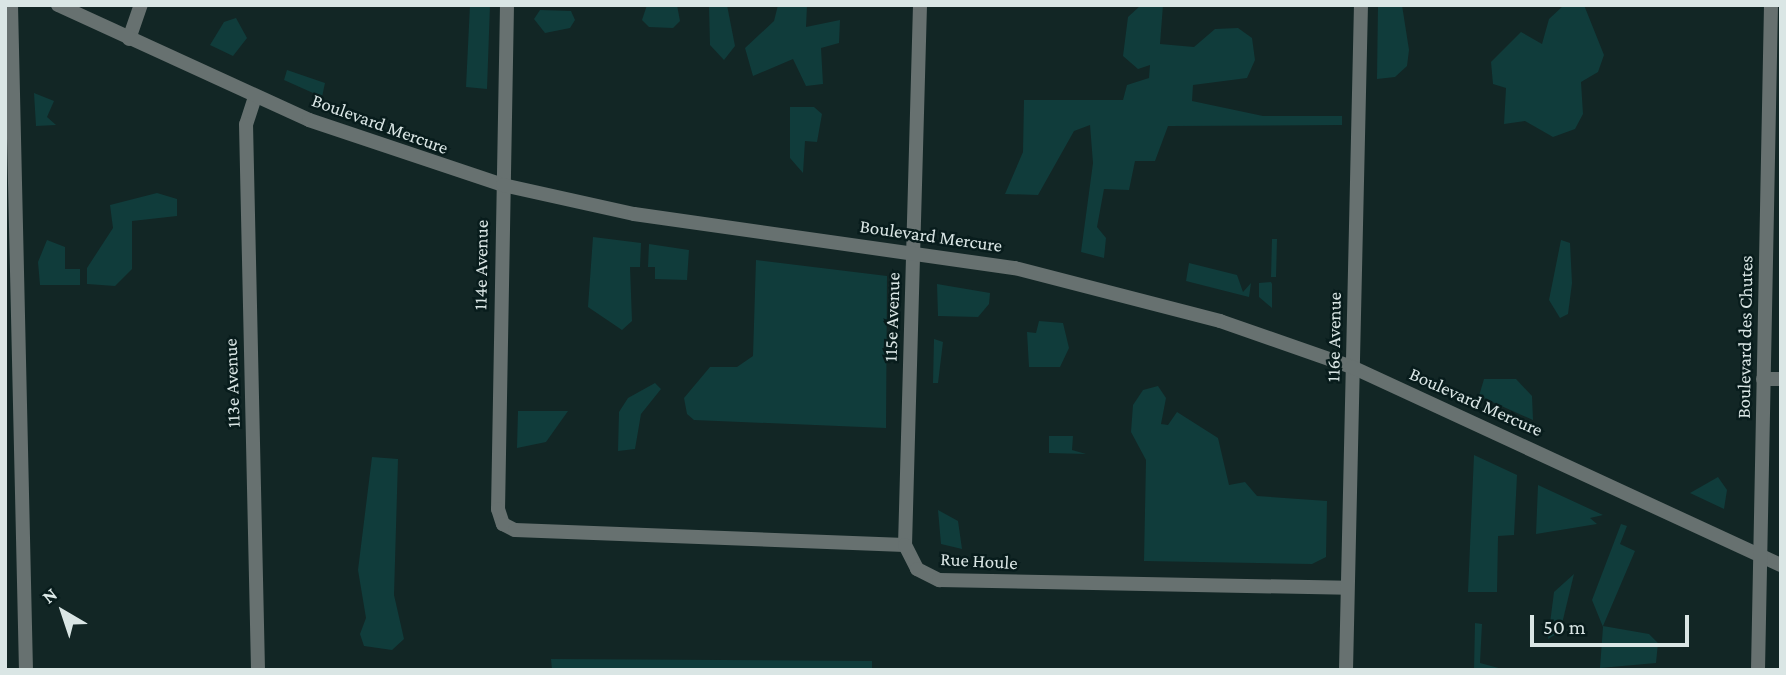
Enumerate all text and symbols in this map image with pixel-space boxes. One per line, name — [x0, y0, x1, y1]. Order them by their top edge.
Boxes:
street label: Boulevard Mercure — [309, 89, 451, 159]
street label: Boulevard Mercure — [858, 215, 1004, 257]
street label: 114e Avenue — [469, 220, 493, 310]
street label: Boulevard des Chutes — [1732, 255, 1758, 419]
street label: 115e Avenue — [879, 272, 905, 362]
street label: 116e Avenue — [1322, 292, 1346, 382]
street label: 113e Avenue — [219, 338, 245, 428]
street label: Boulevard Mercure — [1406, 362, 1546, 442]
street label: Rue Houle — [940, 548, 1018, 574]
north arrow — [28, 577, 98, 647]
text: N — [38, 583, 61, 608]
scale bar — [1534, 602, 1693, 646]
text: 50 m — [1543, 615, 1586, 639]

